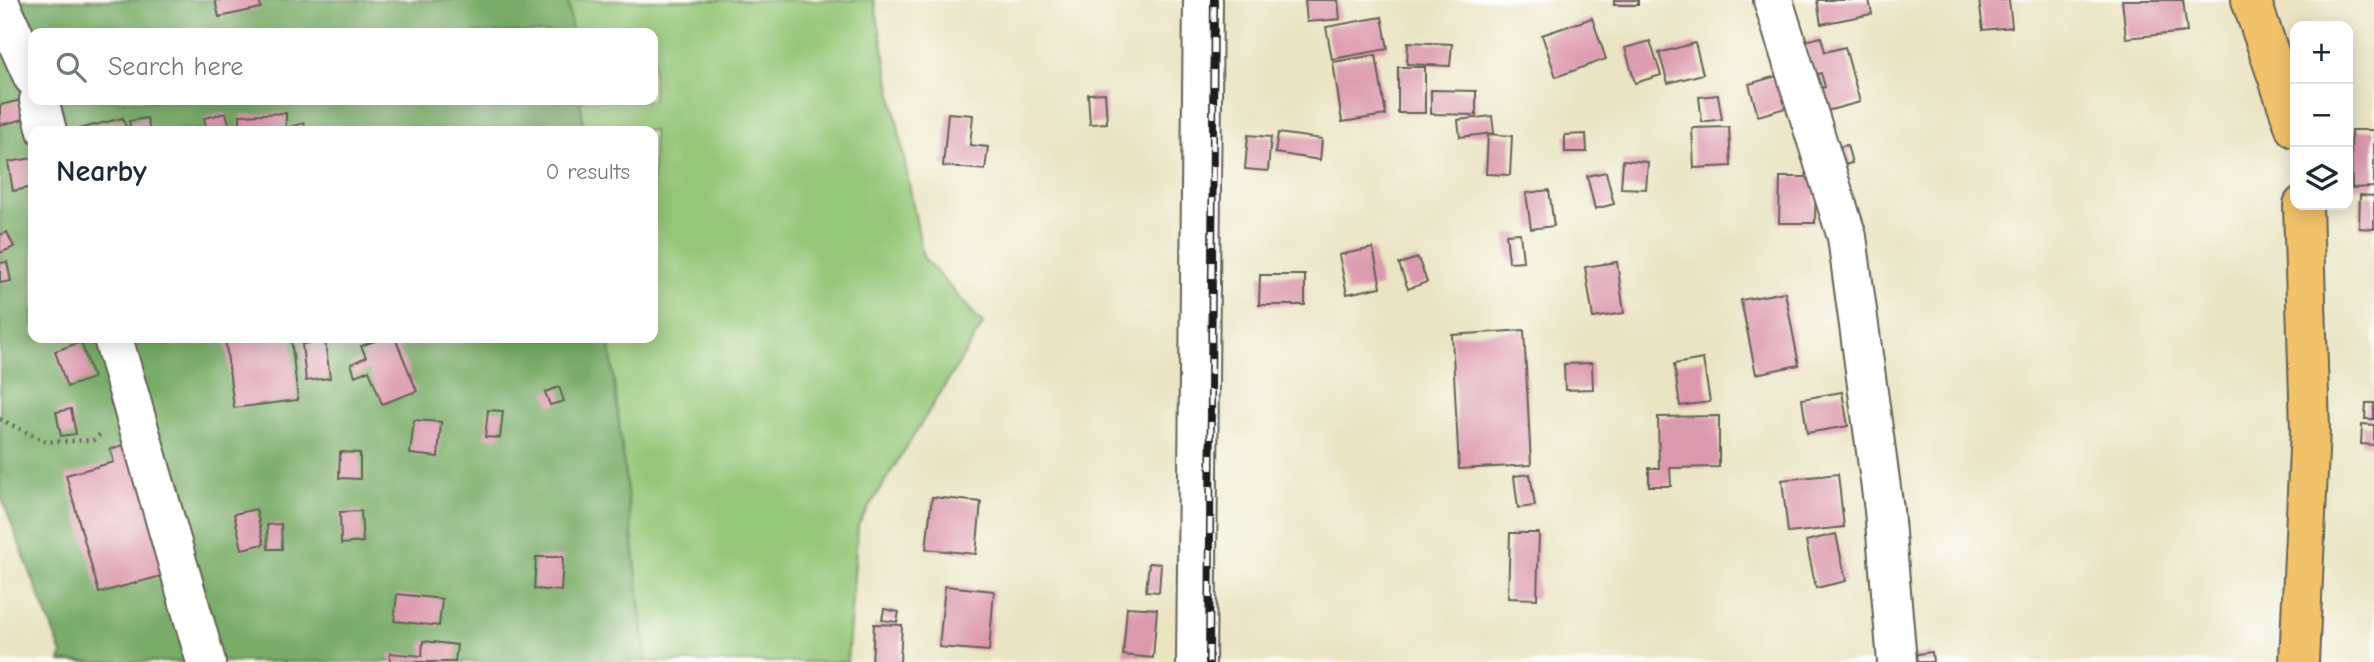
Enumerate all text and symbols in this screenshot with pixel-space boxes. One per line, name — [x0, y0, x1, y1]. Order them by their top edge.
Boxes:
map controls — [2290, 21, 2353, 210]
button: + — [2290, 21, 2353, 84]
search box — [28, 28, 658, 105]
icon: search — [52, 48, 90, 86]
text: Search here — [108, 52, 243, 82]
button: − — [2290, 84, 2353, 147]
button: layers — [2290, 147, 2353, 210]
text: Nearby — [56, 154, 147, 189]
text: 0 results — [546, 158, 630, 185]

